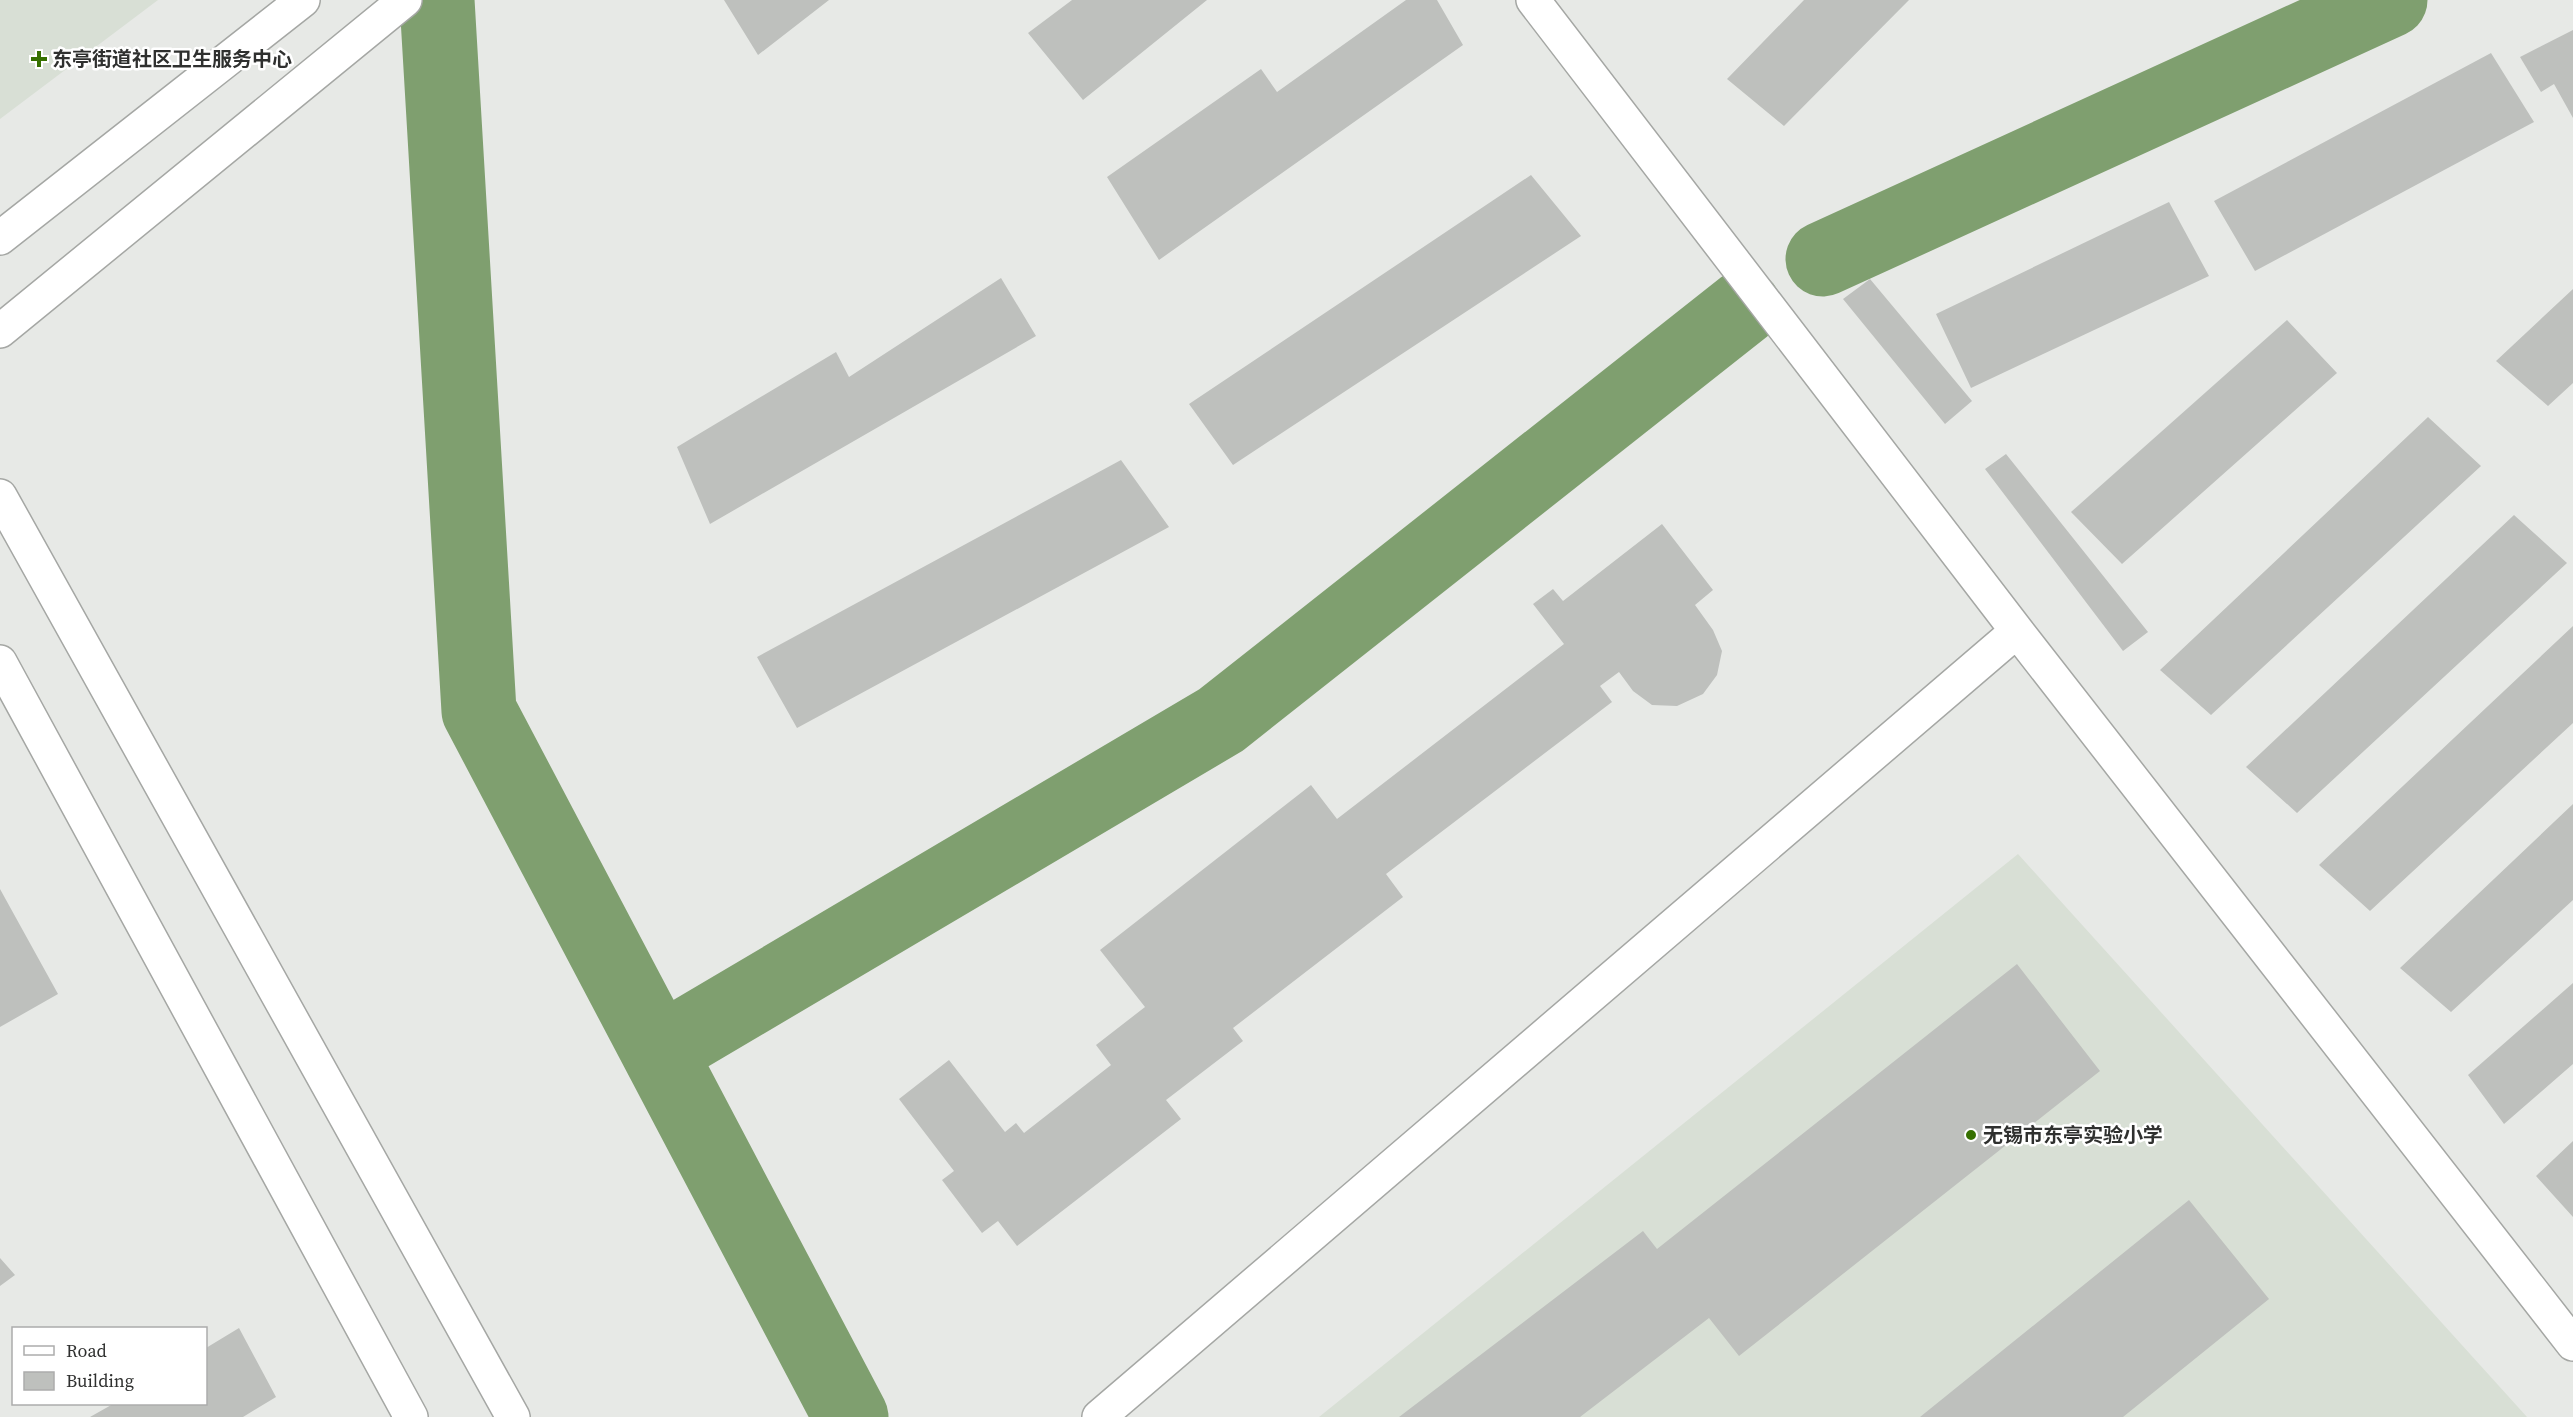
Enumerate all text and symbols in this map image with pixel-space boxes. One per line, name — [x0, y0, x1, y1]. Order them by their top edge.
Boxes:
place label: 东亭街道社区卫生服务中心 — [52, 45, 292, 73]
marker: 东亭街道社区卫生服务中心 — [30, 50, 48, 68]
place label: 无锡市东亭实验小学 — [1983, 1121, 2163, 1149]
marker: 无锡市东亭实验小学 — [1964, 1128, 1978, 1142]
legend — [12, 1327, 207, 1405]
text: Road — [66, 1338, 107, 1363]
text: Building — [66, 1368, 134, 1393]

